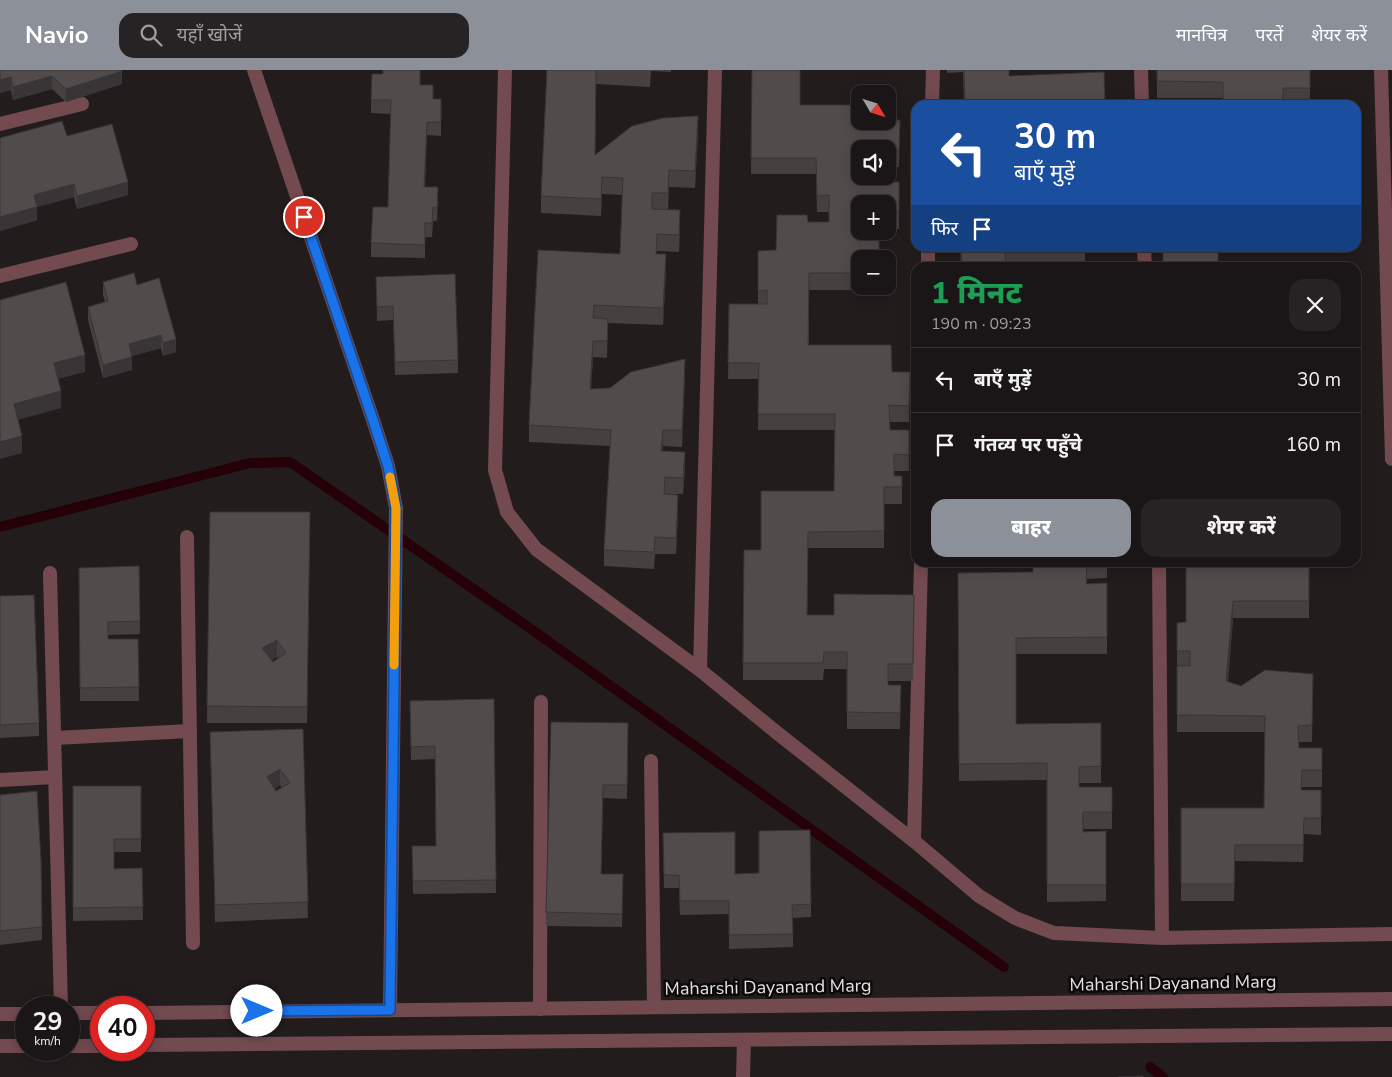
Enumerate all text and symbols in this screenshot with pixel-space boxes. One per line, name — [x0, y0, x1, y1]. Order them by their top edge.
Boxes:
search box — [119, 13, 469, 58]
text: Navio — [25, 19, 89, 51]
icon: search — [137, 21, 165, 49]
text: यहाँ खोजें — [177, 22, 242, 48]
text: मानचित्र — [1176, 23, 1227, 47]
text: परतें — [1255, 23, 1283, 47]
text: शेयर करें — [1311, 23, 1367, 47]
north arrow — [851, 85, 896, 130]
map controls — [851, 85, 896, 295]
text: 30 m — [1014, 113, 1096, 160]
icon: left — [931, 120, 996, 185]
button: sound — [851, 140, 896, 185]
text: बाएँ मुड़ें — [1014, 158, 1075, 188]
button: + — [851, 195, 896, 240]
pin — [283, 196, 325, 238]
icon: arrive — [290, 203, 318, 231]
icon: arrive — [968, 215, 996, 243]
text: फिर — [931, 216, 958, 242]
button: − — [851, 250, 896, 295]
text: 1 मिनट — [931, 273, 1022, 314]
button: close — [1289, 279, 1341, 331]
text: 190 m · 09:23 — [931, 313, 1032, 335]
icon: left — [931, 366, 959, 394]
text: बाएँ मुड़ें — [974, 367, 1031, 393]
text: 30 m — [1297, 367, 1341, 393]
icon: arrive — [931, 431, 959, 459]
text: गंतव्य पर पहुँचे — [974, 432, 1082, 458]
text: 160 m — [1286, 432, 1341, 458]
button: बाहर — [931, 499, 1131, 557]
button: शेयर करें — [1141, 499, 1341, 557]
street label: Maharshi Dayanand Marg — [1069, 969, 1277, 997]
street label: Maharshi Dayanand Marg — [664, 973, 872, 1001]
position arrow — [230, 984, 282, 1036]
speed limit sign: 40 — [90, 996, 155, 1061]
text: 29 — [32, 1005, 63, 1039]
text: km/h — [34, 1033, 61, 1049]

